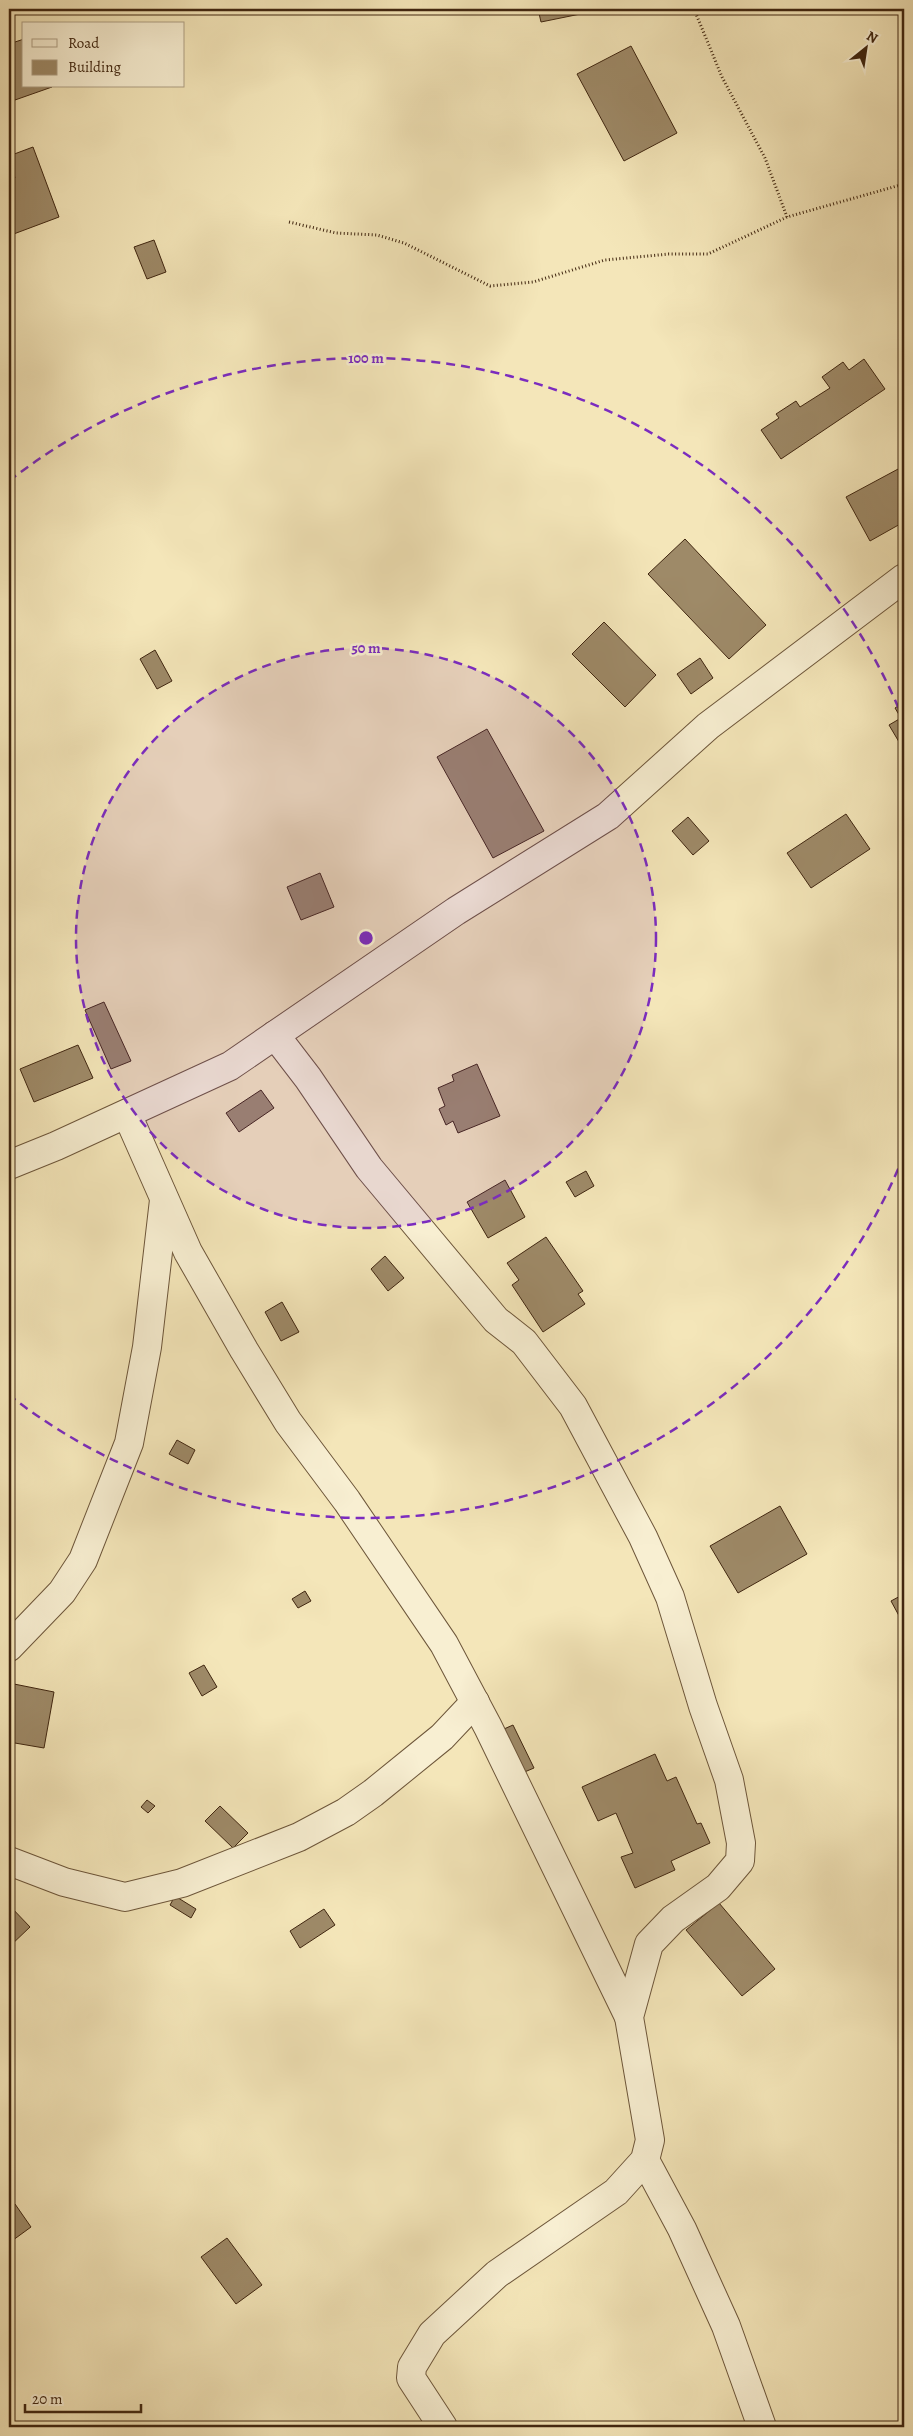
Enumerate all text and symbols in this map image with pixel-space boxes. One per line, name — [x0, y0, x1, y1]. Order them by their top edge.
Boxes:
legend — [22, 22, 185, 88]
north arrow — [840, 22, 890, 72]
text: N — [863, 26, 881, 48]
text: Road — [68, 33, 100, 53]
text: Building — [68, 57, 121, 77]
text: 100 m — [348, 348, 384, 368]
text: 50 m — [351, 638, 381, 658]
centre of rings — [357, 929, 375, 947]
scale bar — [25, 2381, 141, 2413]
text: 20 m — [32, 2389, 63, 2409]

